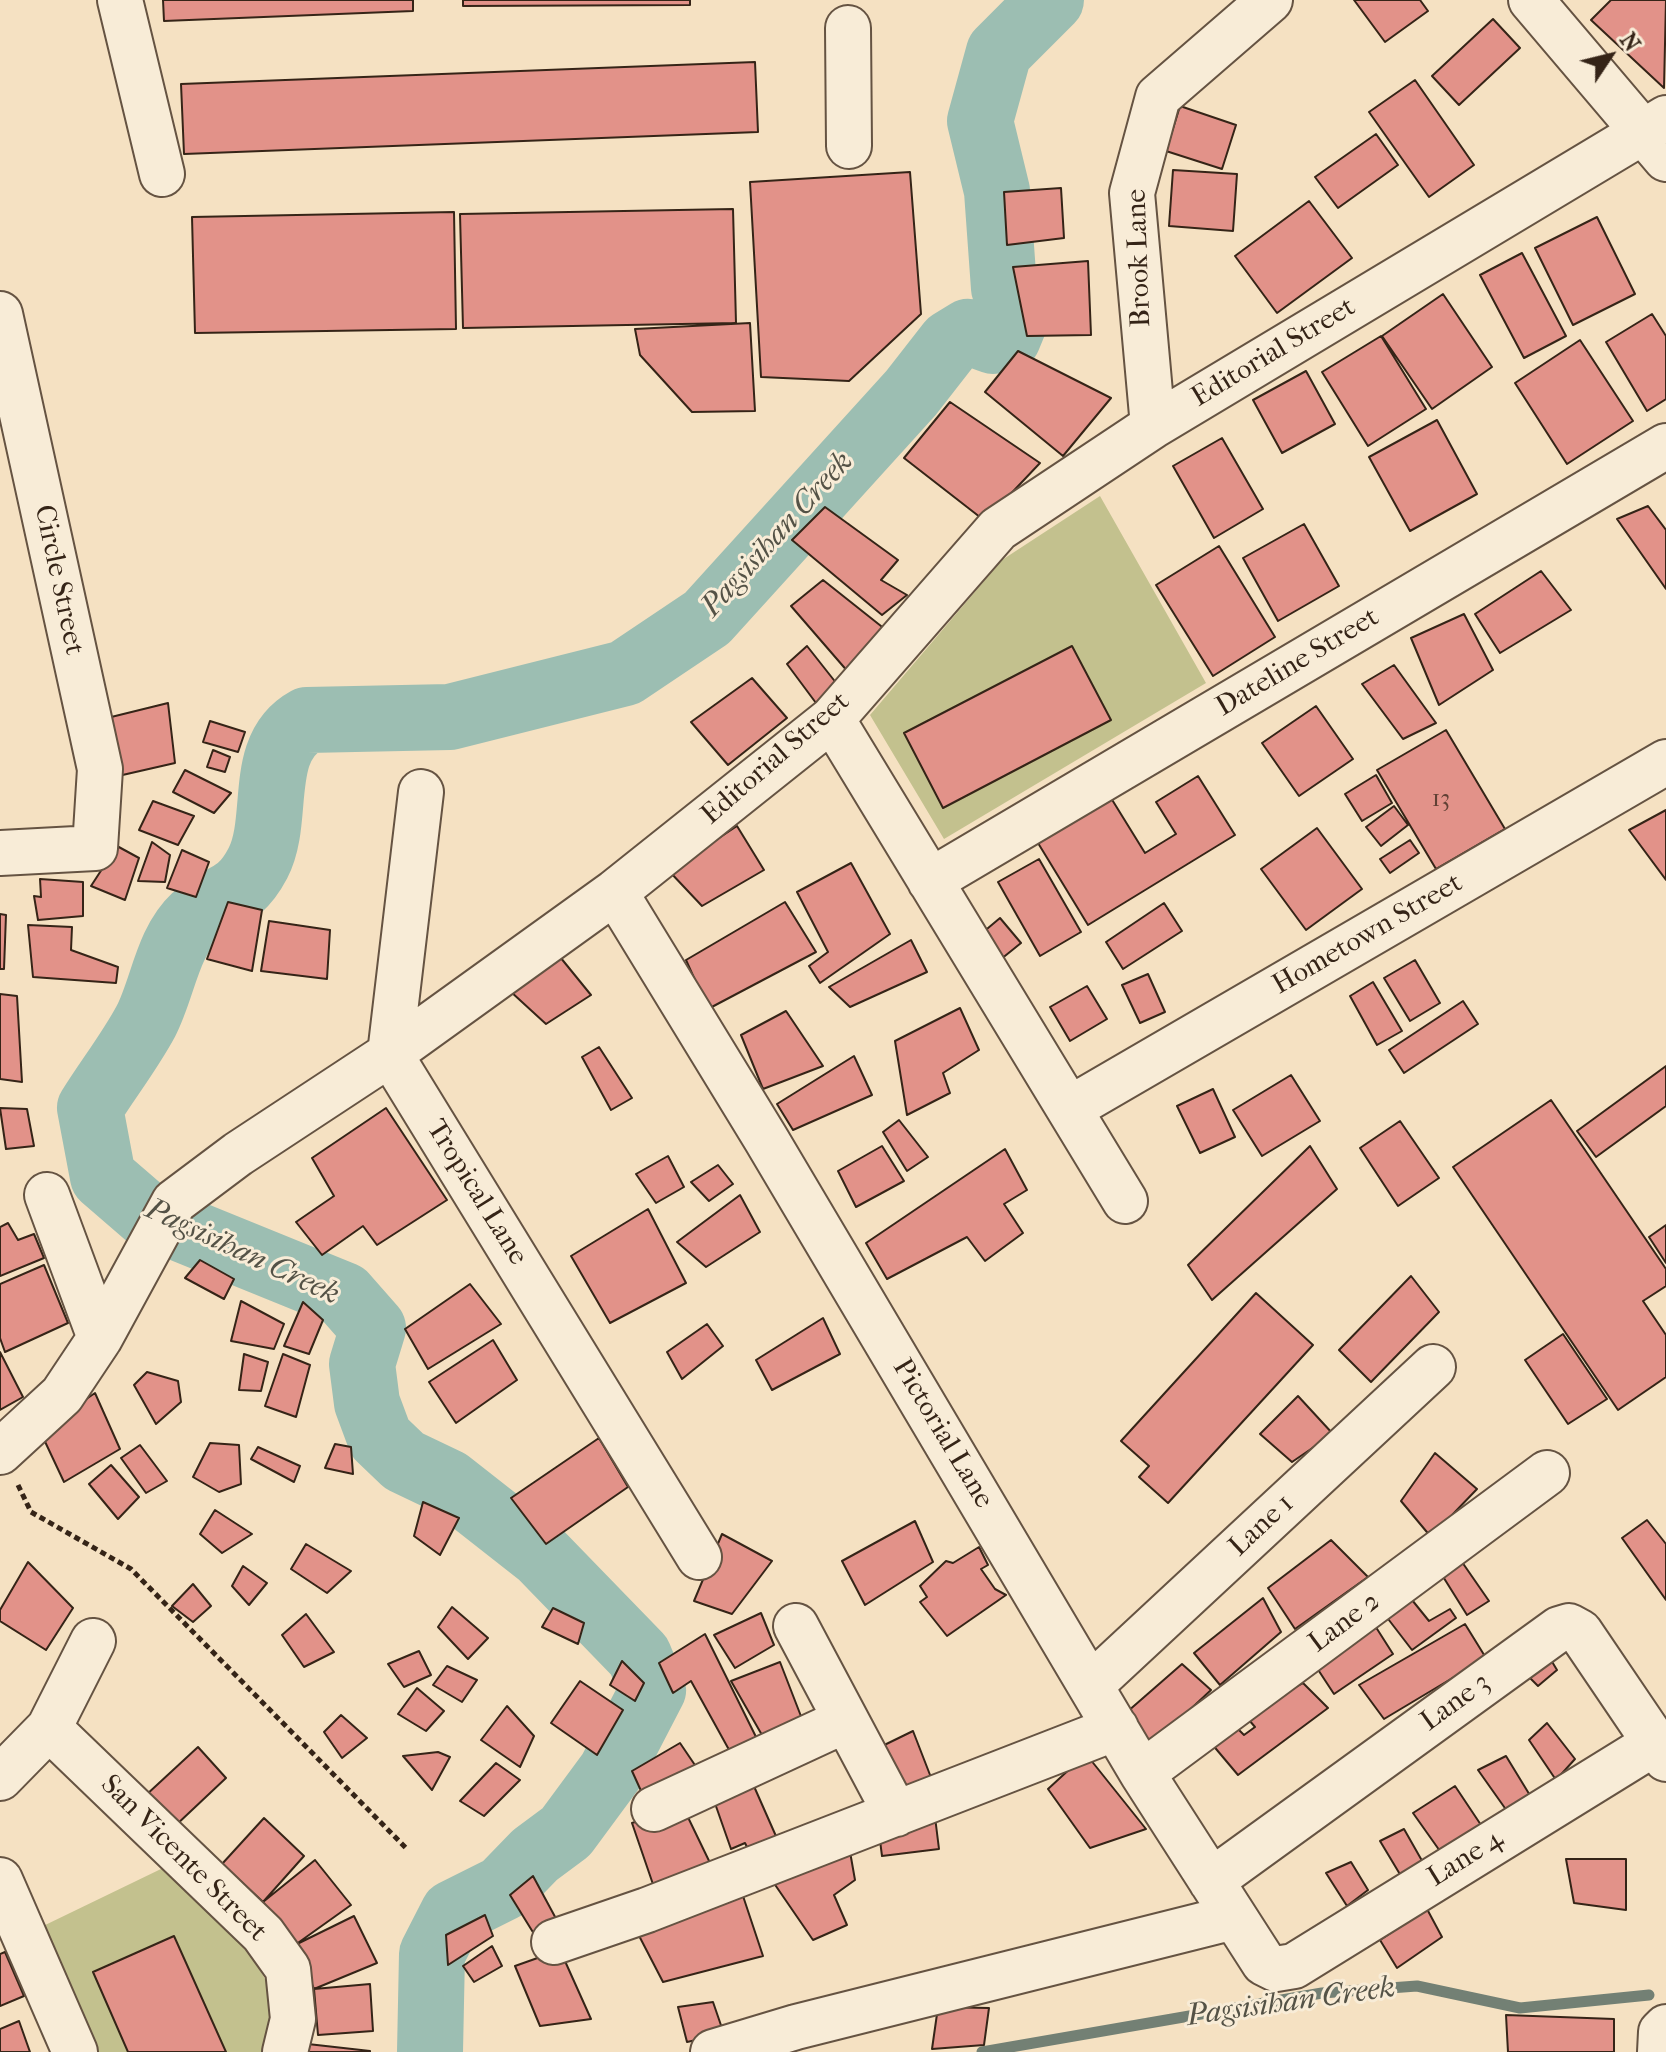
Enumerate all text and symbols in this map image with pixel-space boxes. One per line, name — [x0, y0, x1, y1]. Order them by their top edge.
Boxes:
north arrow — [1570, 16, 1650, 96]
text: N — [1614, 28, 1645, 57]
street label: Brook Lane — [1121, 188, 1159, 328]
street label: Editorial Street — [1186, 291, 1362, 415]
water label: Pagsisihan Creek — [694, 445, 862, 625]
street label: Circle Street — [26, 502, 90, 658]
street label: Dateline Street — [1211, 601, 1385, 725]
street label: Editorial Street — [695, 686, 857, 832]
house number: 13 — [1432, 786, 1450, 814]
street label: Hometown Street — [1267, 867, 1469, 1003]
street label: Tropical Lane — [418, 1114, 534, 1272]
water label: Pagsisihan Creek — [139, 1192, 345, 1314]
street label: Pictorial Lane — [884, 1353, 1000, 1515]
street label: Lane 1 — [1223, 1488, 1301, 1564]
street label: Lane 2 — [1303, 1585, 1387, 1661]
street label: Lane 3 — [1415, 1667, 1497, 1739]
street label: San Vicente Street — [93, 1769, 273, 1949]
street label: Lane 4 — [1422, 1823, 1510, 1895]
water label: Pagsisihan Creek — [1185, 1971, 1397, 2035]

